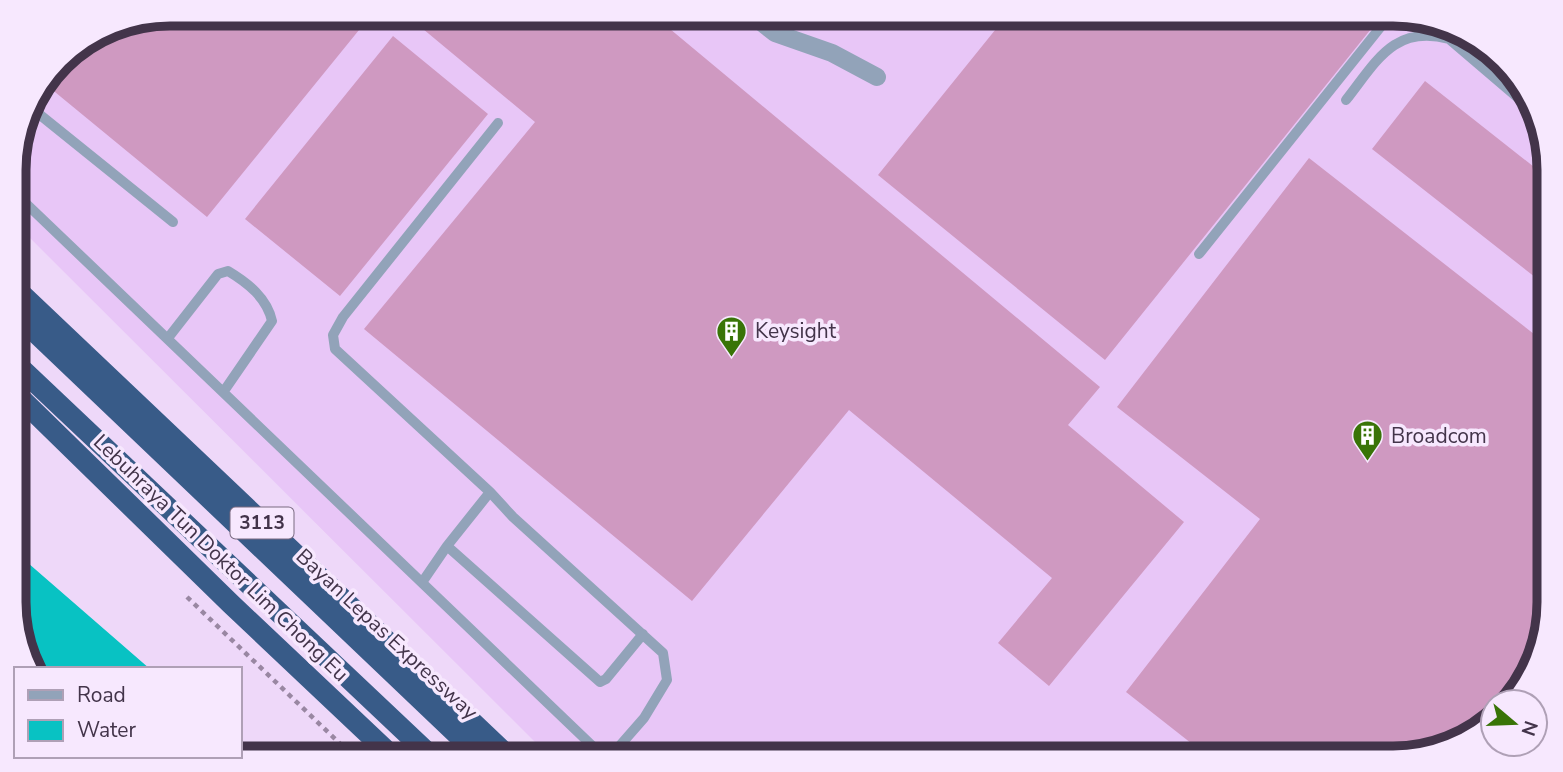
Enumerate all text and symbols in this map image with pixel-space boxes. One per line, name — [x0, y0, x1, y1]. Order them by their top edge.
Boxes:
building icon: Keysight — [715, 314, 749, 358]
place label: Keysight — [755, 317, 837, 345]
building icon: Broadcom — [1351, 419, 1385, 463]
place label: Broadcom — [1391, 422, 1487, 450]
street label: Lebuhraya Tun Doktor Lim Chong Eu — [87, 428, 355, 688]
road number: 3113 — [230, 508, 294, 538]
street label: Bayan Lepas Expressway — [290, 542, 484, 726]
legend — [14, 667, 242, 758]
text: Road — [77, 681, 126, 709]
north arrow — [1479, 688, 1549, 758]
text: Water — [77, 716, 136, 744]
text: N — [1515, 717, 1544, 739]

